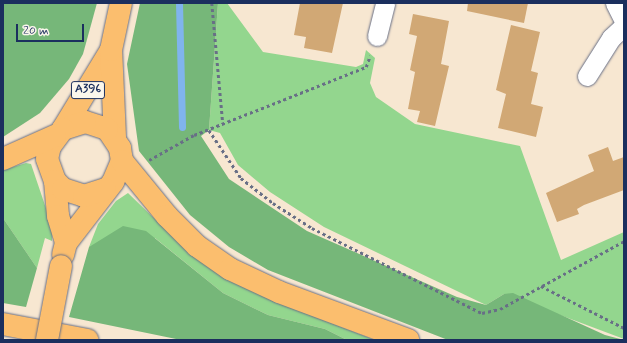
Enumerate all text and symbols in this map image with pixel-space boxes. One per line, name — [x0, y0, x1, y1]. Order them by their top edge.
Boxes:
scale bar — [18, 16, 86, 42]
text: 20 m — [23, 23, 49, 39]
road number: A396 — [70, 80, 106, 100]

